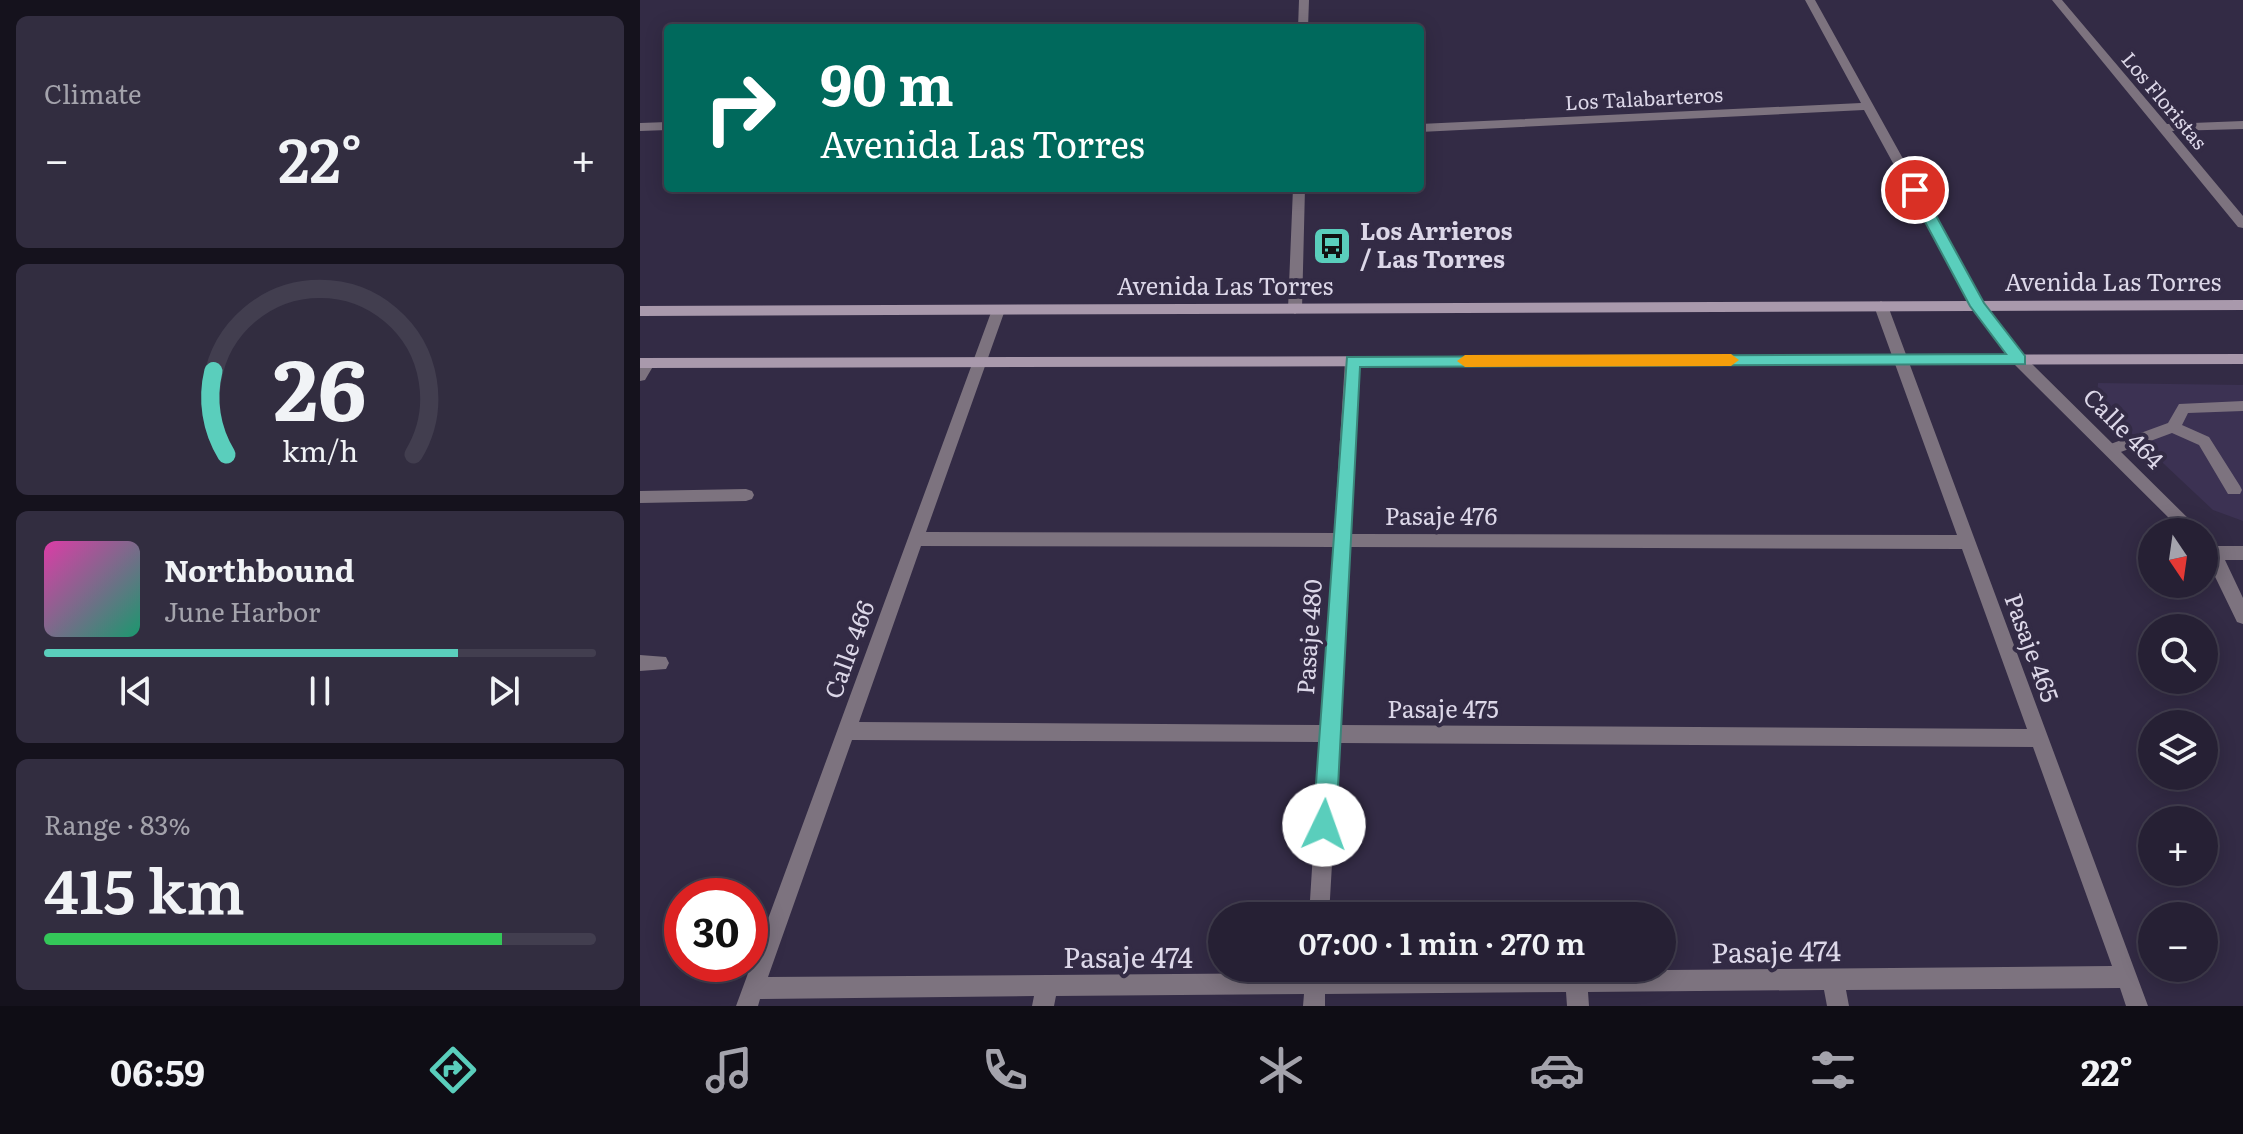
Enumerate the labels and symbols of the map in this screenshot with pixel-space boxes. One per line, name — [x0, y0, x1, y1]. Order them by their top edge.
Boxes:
street label: Los Floristas — [2116, 44, 2215, 155]
street label: Los Talabarteros — [1564, 78, 1724, 116]
pin — [1881, 156, 1949, 224]
place label: Los Arrieros / Las Torres — [1360, 212, 1512, 275]
bus stop icon: Los Arrieros / Las Torres — [1311, 225, 1353, 267]
street label: Avenida Las Torres — [2005, 263, 2221, 298]
street label: Avenida Las Torres — [1117, 267, 1333, 302]
street label: Calle 464 — [2076, 379, 2173, 476]
street label: Pasaje 476 — [1385, 497, 1497, 532]
north arrow — [2138, 518, 2218, 598]
street label: Pasaje 480 — [1286, 578, 1329, 696]
street label: Pasaje 465 — [1997, 588, 2069, 706]
street label: Calle 466 — [814, 595, 882, 703]
street label: Pasaje 475 — [1387, 690, 1499, 725]
position arrow — [1282, 783, 1366, 867]
speed limit sign: 30 — [664, 878, 768, 982]
street label: Pasaje 474 — [1711, 928, 1841, 972]
street label: Pasaje 474 — [1063, 935, 1193, 977]

